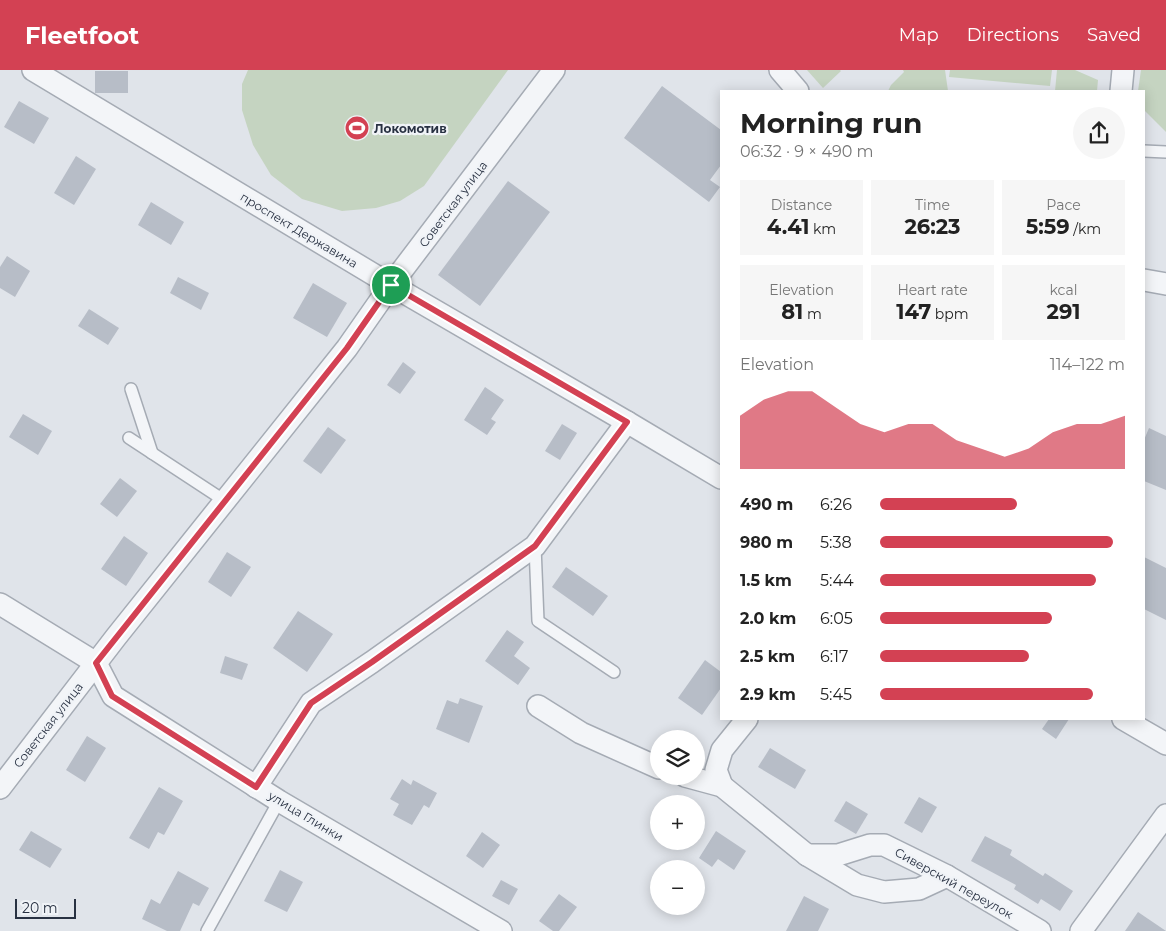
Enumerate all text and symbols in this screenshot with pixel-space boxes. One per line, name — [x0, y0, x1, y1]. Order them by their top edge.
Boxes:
text: Fleetfoot — [25, 21, 139, 50]
text: Map — [899, 24, 939, 46]
text: Directions — [967, 24, 1059, 46]
text: Saved — [1087, 24, 1141, 46]
text: Morning run — [740, 106, 922, 140]
button: share — [1073, 107, 1125, 159]
sports icon: Локомотив — [344, 115, 370, 141]
place label: Локомотив — [374, 121, 447, 136]
text: 06:32 · 9 × 490 m — [740, 142, 873, 161]
street label: Советская улица — [416, 158, 490, 250]
street label: проспект Державина — [238, 189, 360, 271]
text: Distance — [771, 196, 832, 214]
text: Time — [915, 196, 950, 214]
text: Pace — [1046, 196, 1081, 214]
text: 4.41 — [767, 214, 809, 239]
text: 26:23 — [904, 214, 961, 239]
text: 5:59 — [1026, 214, 1070, 239]
text: km — [809, 220, 836, 238]
text: /km — [1070, 220, 1101, 238]
pin — [370, 264, 412, 306]
icon: arrive — [377, 271, 405, 299]
text: Elevation — [769, 281, 834, 299]
text: Heart rate — [897, 281, 968, 299]
text: kcal — [1050, 281, 1077, 299]
text: 81 — [781, 299, 803, 324]
text: 147 — [896, 299, 931, 324]
text: 291 — [1047, 299, 1080, 324]
text: m — [803, 305, 822, 323]
text: bpm — [931, 305, 969, 323]
text: Elevation — [740, 355, 814, 374]
text: 114–122 m — [1050, 355, 1125, 374]
text: 490 m — [740, 495, 793, 514]
text: 6:26 — [820, 495, 852, 514]
text: 980 m — [740, 533, 793, 552]
text: 5:38 — [820, 533, 852, 552]
text: 1.5 km — [740, 571, 792, 590]
text: 5:44 — [820, 571, 854, 590]
text: 2.0 km — [740, 609, 796, 628]
text: 6:05 — [820, 609, 853, 628]
text: 2.5 km — [740, 647, 795, 666]
text: 6:17 — [820, 647, 848, 666]
street label: Советская улица — [10, 679, 86, 771]
text: 2.9 km — [740, 685, 796, 704]
text: 5:45 — [820, 685, 852, 704]
map controls — [650, 730, 705, 915]
button: layers — [650, 730, 705, 785]
street label: улица Глинки — [265, 787, 346, 844]
button: + — [650, 795, 705, 850]
street label: Сиверский переулок — [892, 844, 1016, 922]
button: − — [650, 860, 705, 915]
scale bar — [15, 896, 76, 919]
text: 20 m — [22, 899, 58, 917]

